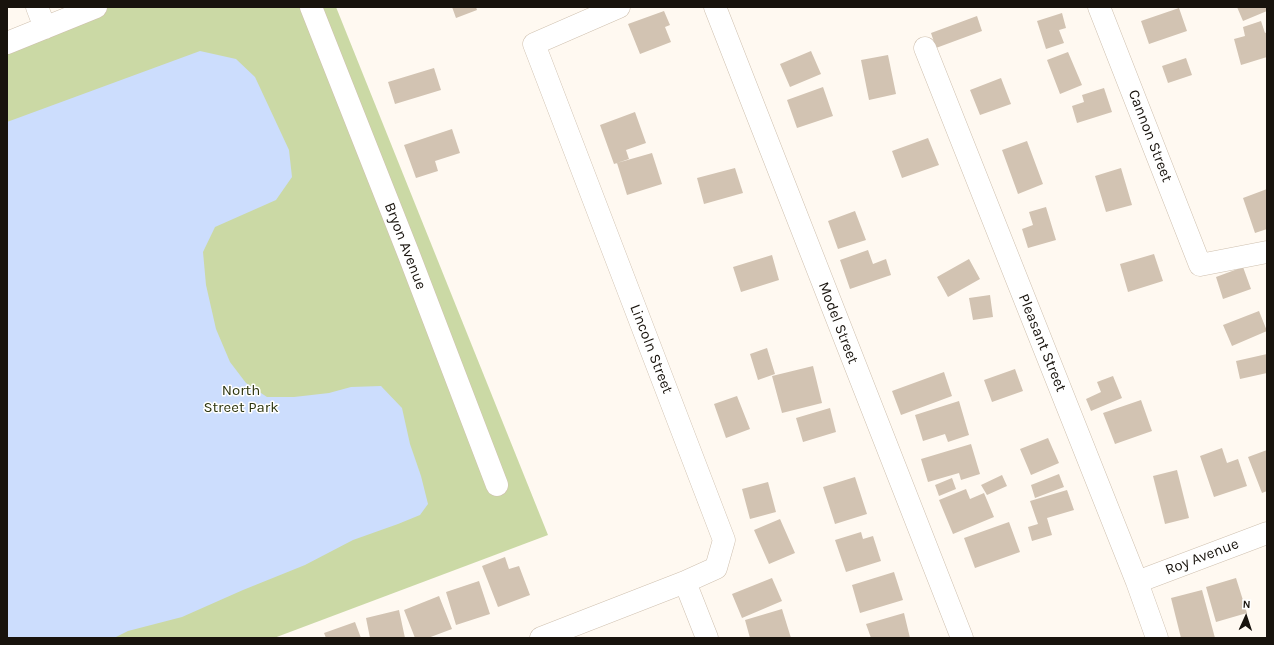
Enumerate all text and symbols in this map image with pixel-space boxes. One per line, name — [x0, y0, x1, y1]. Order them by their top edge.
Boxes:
street label: Cannon Street — [1124, 87, 1176, 185]
street label: Bryon Avenue — [380, 200, 430, 292]
street label: Model Street — [814, 279, 862, 367]
street label: Pleasant Street — [1014, 291, 1070, 395]
street label: Lincoln Street — [626, 302, 676, 396]
park label: North Street Park — [203, 382, 279, 417]
street label: Roy Avenue — [1163, 535, 1241, 579]
north arrow — [1226, 597, 1266, 637]
text: N — [1242, 598, 1251, 611]

